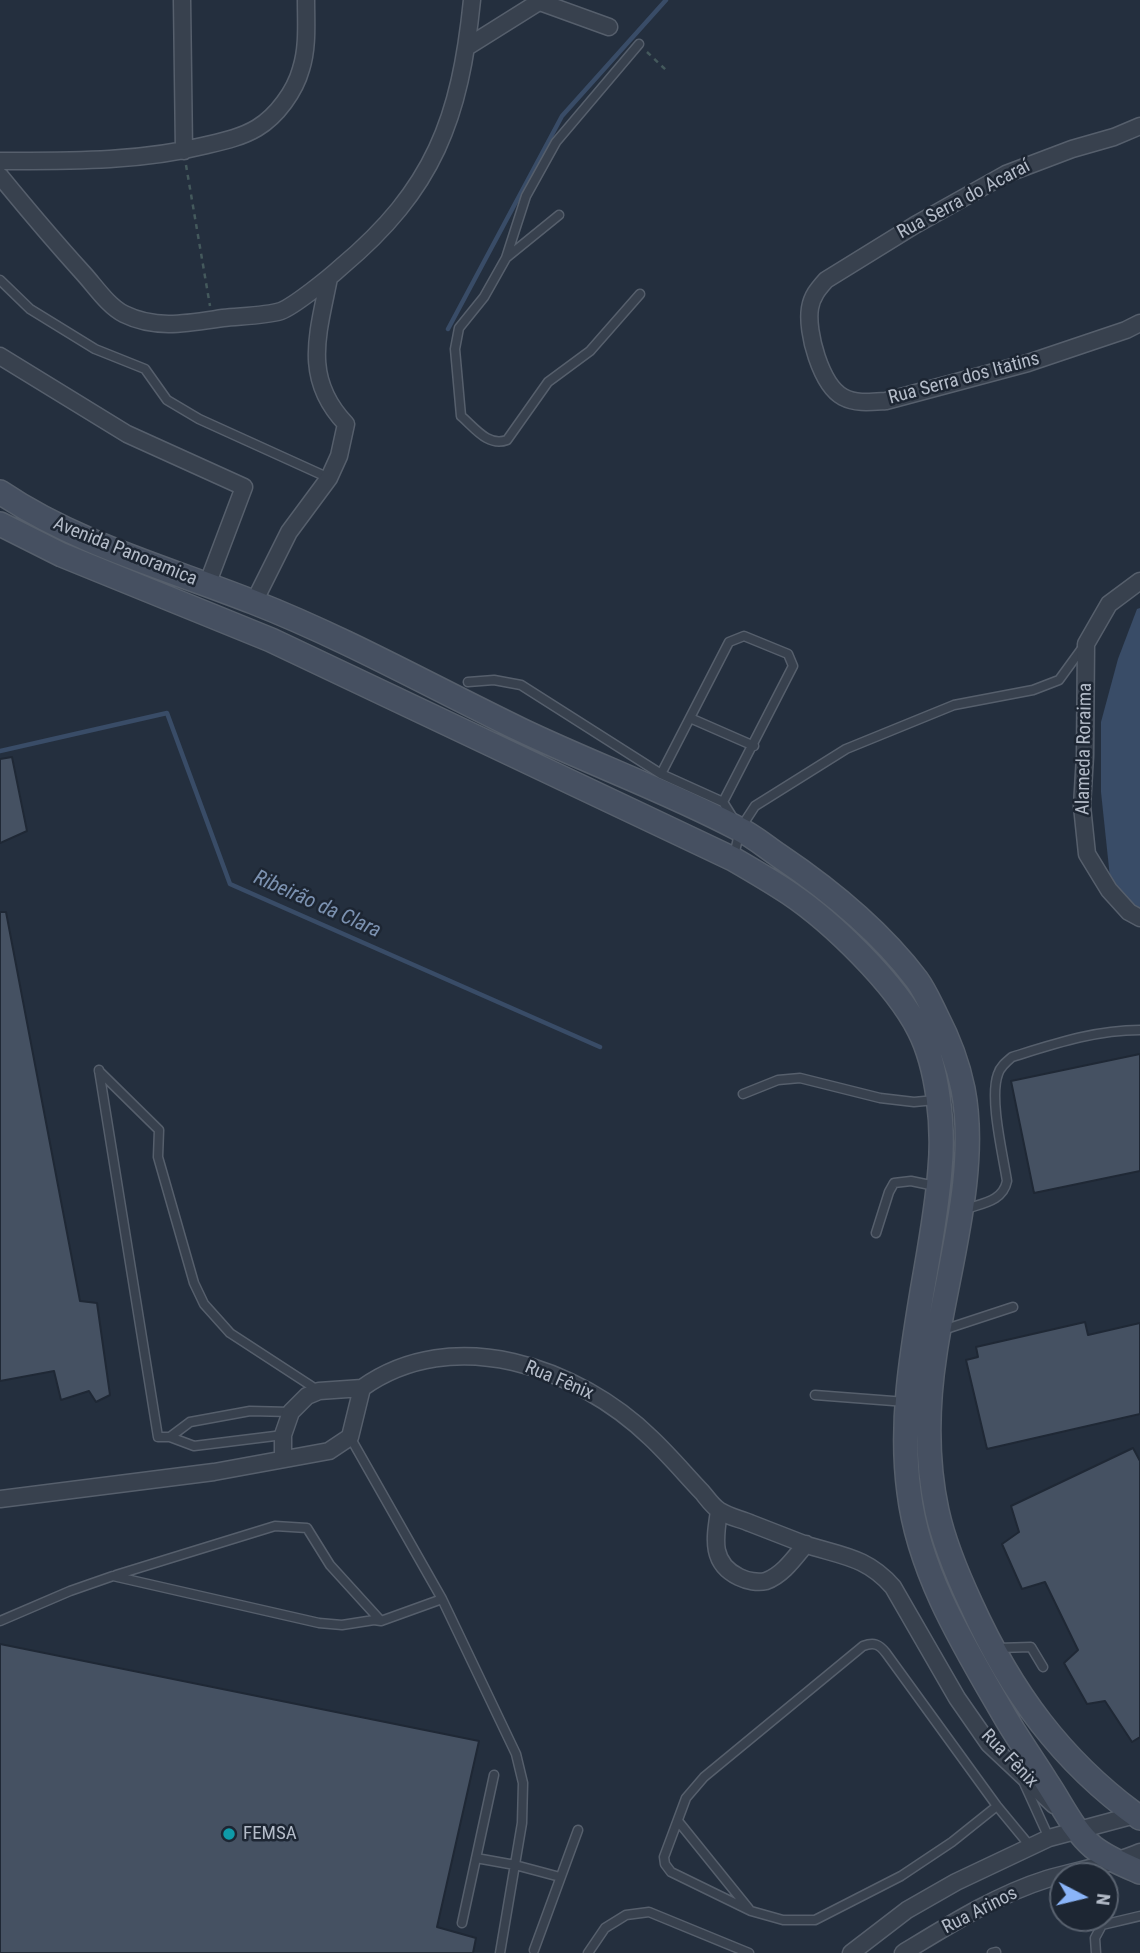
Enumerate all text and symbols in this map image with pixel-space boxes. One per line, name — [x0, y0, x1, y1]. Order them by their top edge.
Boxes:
street label: Rua Serra do Acaraí — [894, 155, 1034, 245]
street label: Rua Serra dos Itatins — [886, 348, 1042, 410]
street label: Avenida Panoramica — [50, 513, 200, 591]
street label: Alameda Roraima — [1072, 683, 1098, 815]
water label: Ribeirão da Clara — [250, 866, 384, 944]
street label: Rua Fênix — [521, 1356, 597, 1406]
street label: Rua Fênix — [976, 1725, 1042, 1793]
place label: FEMSA — [243, 1823, 297, 1845]
marker: FEMSA — [221, 1826, 237, 1842]
north arrow — [1049, 1862, 1119, 1932]
street label: Rua Arinos — [939, 1882, 1021, 1940]
text: N — [1091, 1892, 1115, 1907]

